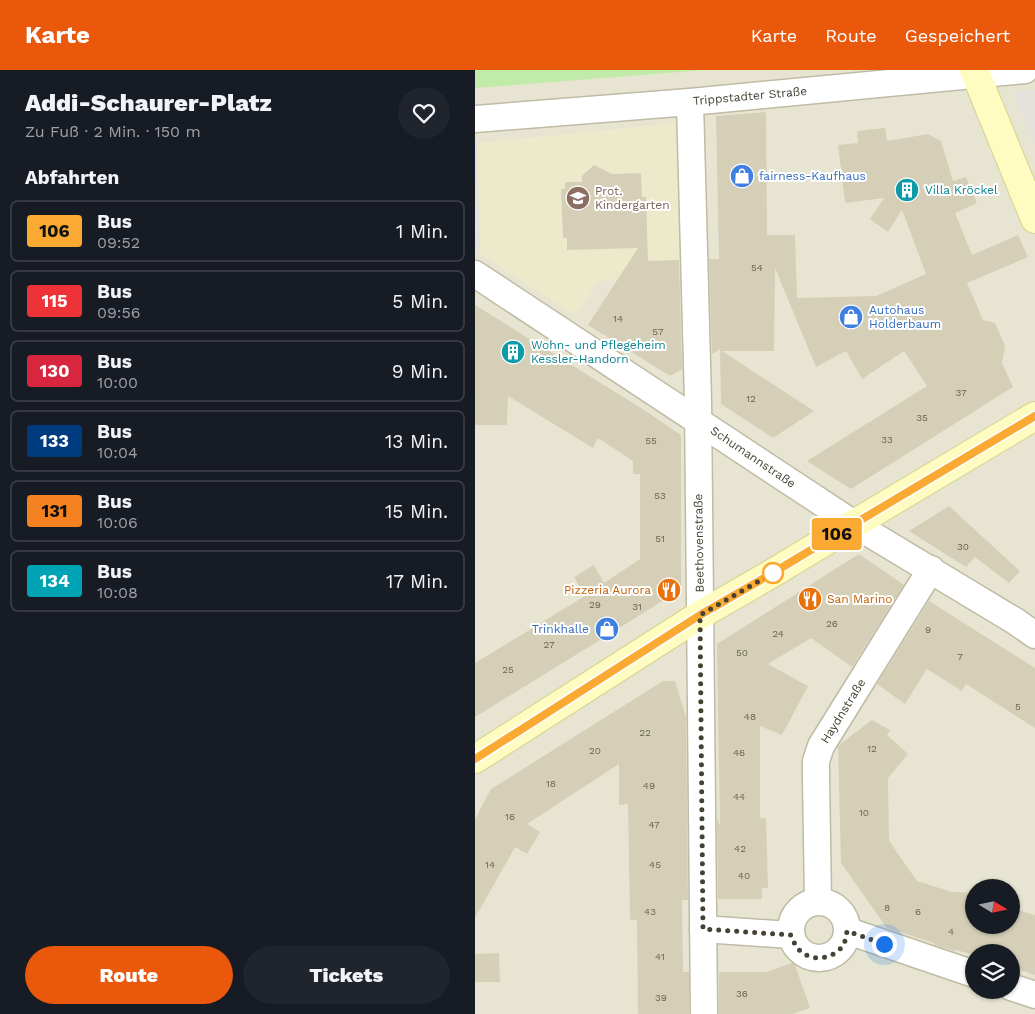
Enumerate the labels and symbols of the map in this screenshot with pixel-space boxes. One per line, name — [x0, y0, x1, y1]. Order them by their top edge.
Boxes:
street label: Trippstadter Straße — [692, 84, 808, 108]
shop icon: fairness-Kaufhaus — [729, 163, 755, 189]
place label: fairness-Kaufhaus — [759, 169, 866, 183]
building icon: Villa Kröckel — [894, 177, 920, 203]
place label: Villa Kröckel — [925, 183, 998, 197]
place label: Prot. Kindergarten — [595, 184, 670, 212]
school or university icon: Prot. Kindergarten — [565, 185, 591, 211]
house number: 54 — [751, 262, 763, 273]
place label: Autohaus Holderbaum — [869, 303, 941, 331]
shop icon: Autohaus Holderbaum — [838, 304, 864, 330]
house number: 14 — [613, 313, 623, 324]
house number: 57 — [652, 326, 664, 337]
place label: Wohn- und Pflegeheim Kessler-Handorn — [531, 338, 666, 366]
building icon: Wohn- und Pflegeheim Kessler-Handorn — [500, 339, 526, 365]
house number: 37 — [955, 387, 967, 398]
house number: 12 — [746, 393, 756, 404]
house number: 35 — [916, 412, 928, 423]
street label: Schumannstraße — [708, 423, 798, 491]
house number: 33 — [881, 434, 893, 445]
house number: 55 — [645, 435, 657, 446]
house number: 53 — [654, 490, 666, 501]
street label: Beethovenstraße — [691, 493, 707, 593]
line badge: 106 — [808, 518, 866, 550]
house number: 51 — [655, 533, 665, 544]
house number: 30 — [957, 541, 969, 552]
unlabelled marker — [762, 562, 784, 584]
restaurant icon: Pizzeria Aurora — [656, 577, 682, 603]
place label: Pizzeria Aurora — [564, 583, 651, 597]
restaurant icon: San Marino — [797, 586, 823, 612]
place label: San Marino — [827, 592, 893, 606]
house number: 29 — [589, 599, 601, 610]
house number: 31 — [632, 601, 642, 612]
shop icon: Trinkhalle — [594, 616, 620, 642]
house number: 26 — [826, 618, 838, 629]
place label: Trinkhalle — [532, 622, 589, 636]
house number: 9 — [925, 624, 931, 635]
house number: 24 — [772, 628, 784, 639]
house number: 27 — [543, 639, 555, 650]
house number: 50 — [736, 647, 748, 658]
house number: 7 — [957, 651, 963, 662]
house number: 25 — [502, 664, 514, 675]
street label: Haydnstraße — [818, 676, 868, 746]
house number: 5 — [1015, 701, 1021, 712]
house number: 48 — [744, 711, 756, 722]
house number: 22 — [639, 727, 651, 738]
house number: 12 — [867, 743, 877, 754]
house number: 20 — [589, 745, 601, 756]
house number: 46 — [733, 747, 745, 758]
house number: 18 — [546, 778, 556, 789]
house number: 49 — [643, 780, 655, 791]
house number: 44 — [733, 791, 745, 802]
house number: 10 — [859, 807, 869, 818]
house number: 16 — [505, 811, 515, 822]
house number: 47 — [648, 819, 660, 830]
house number: 42 — [734, 843, 746, 854]
house number: 14 — [485, 859, 495, 870]
house number: 45 — [649, 859, 661, 870]
house number: 40 — [738, 870, 750, 881]
north arrow — [965, 879, 1020, 934]
house number: 8 — [884, 902, 890, 913]
house number: 43 — [644, 906, 656, 917]
house number: 6 — [915, 906, 921, 917]
house number: 4 — [948, 926, 954, 937]
your location — [872, 932, 897, 957]
house number: 41 — [655, 951, 665, 962]
house number: 36 — [736, 988, 748, 999]
house number: 39 — [655, 992, 667, 1003]

